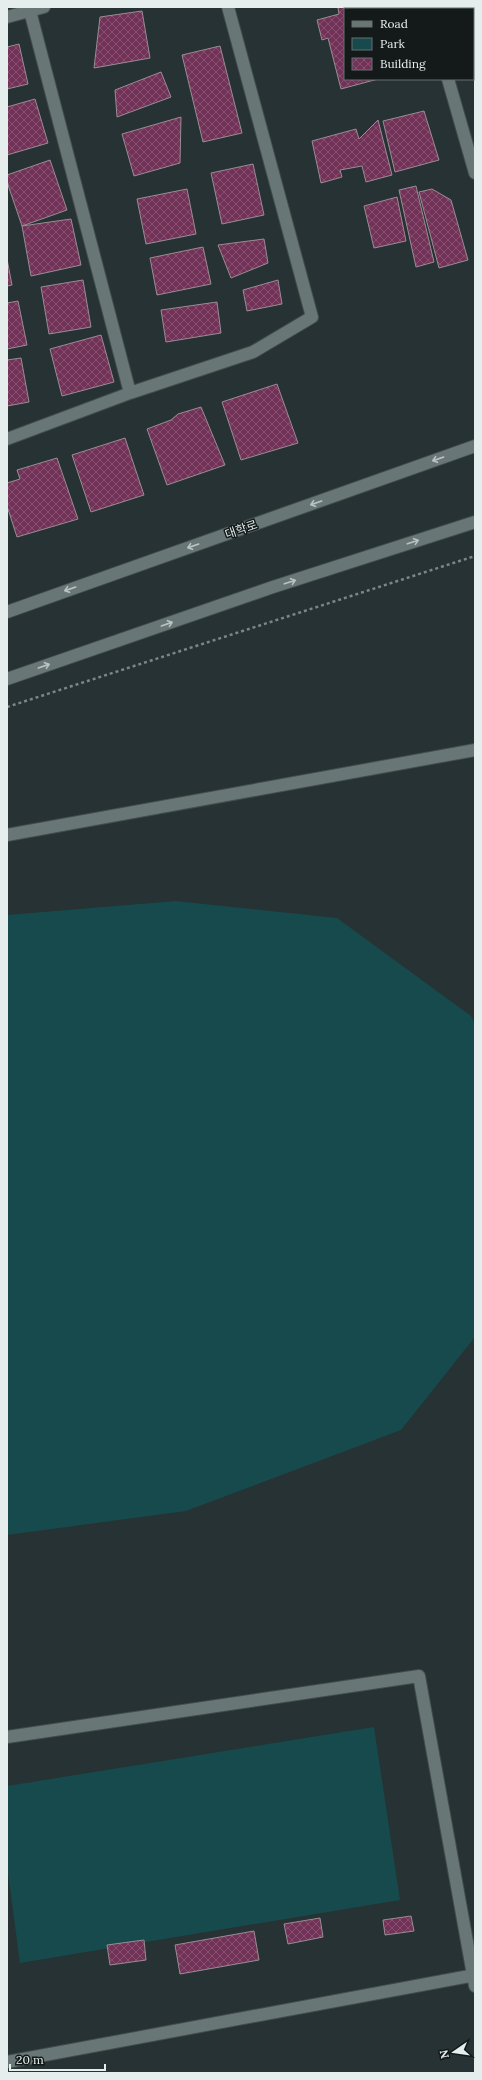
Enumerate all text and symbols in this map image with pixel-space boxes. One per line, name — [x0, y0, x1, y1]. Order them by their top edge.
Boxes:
legend — [344, 8, 474, 80]
text: Road — [380, 16, 408, 31]
text: Park — [380, 36, 406, 51]
text: Building — [380, 56, 426, 71]
one-way arrow — [433, 456, 445, 464]
one-way arrow — [310, 499, 322, 507]
street label: 대학로 — [223, 517, 259, 541]
one-way arrow — [407, 537, 419, 545]
one-way arrow — [187, 543, 200, 550]
one-way arrow — [283, 578, 296, 585]
one-way arrow — [64, 586, 77, 593]
one-way arrow — [160, 620, 173, 627]
one-way arrow — [37, 662, 49, 670]
north arrow — [434, 2032, 474, 2072]
scale bar — [10, 2046, 105, 2072]
text: N — [436, 2048, 452, 2060]
text: 20 m — [16, 2052, 44, 2067]

